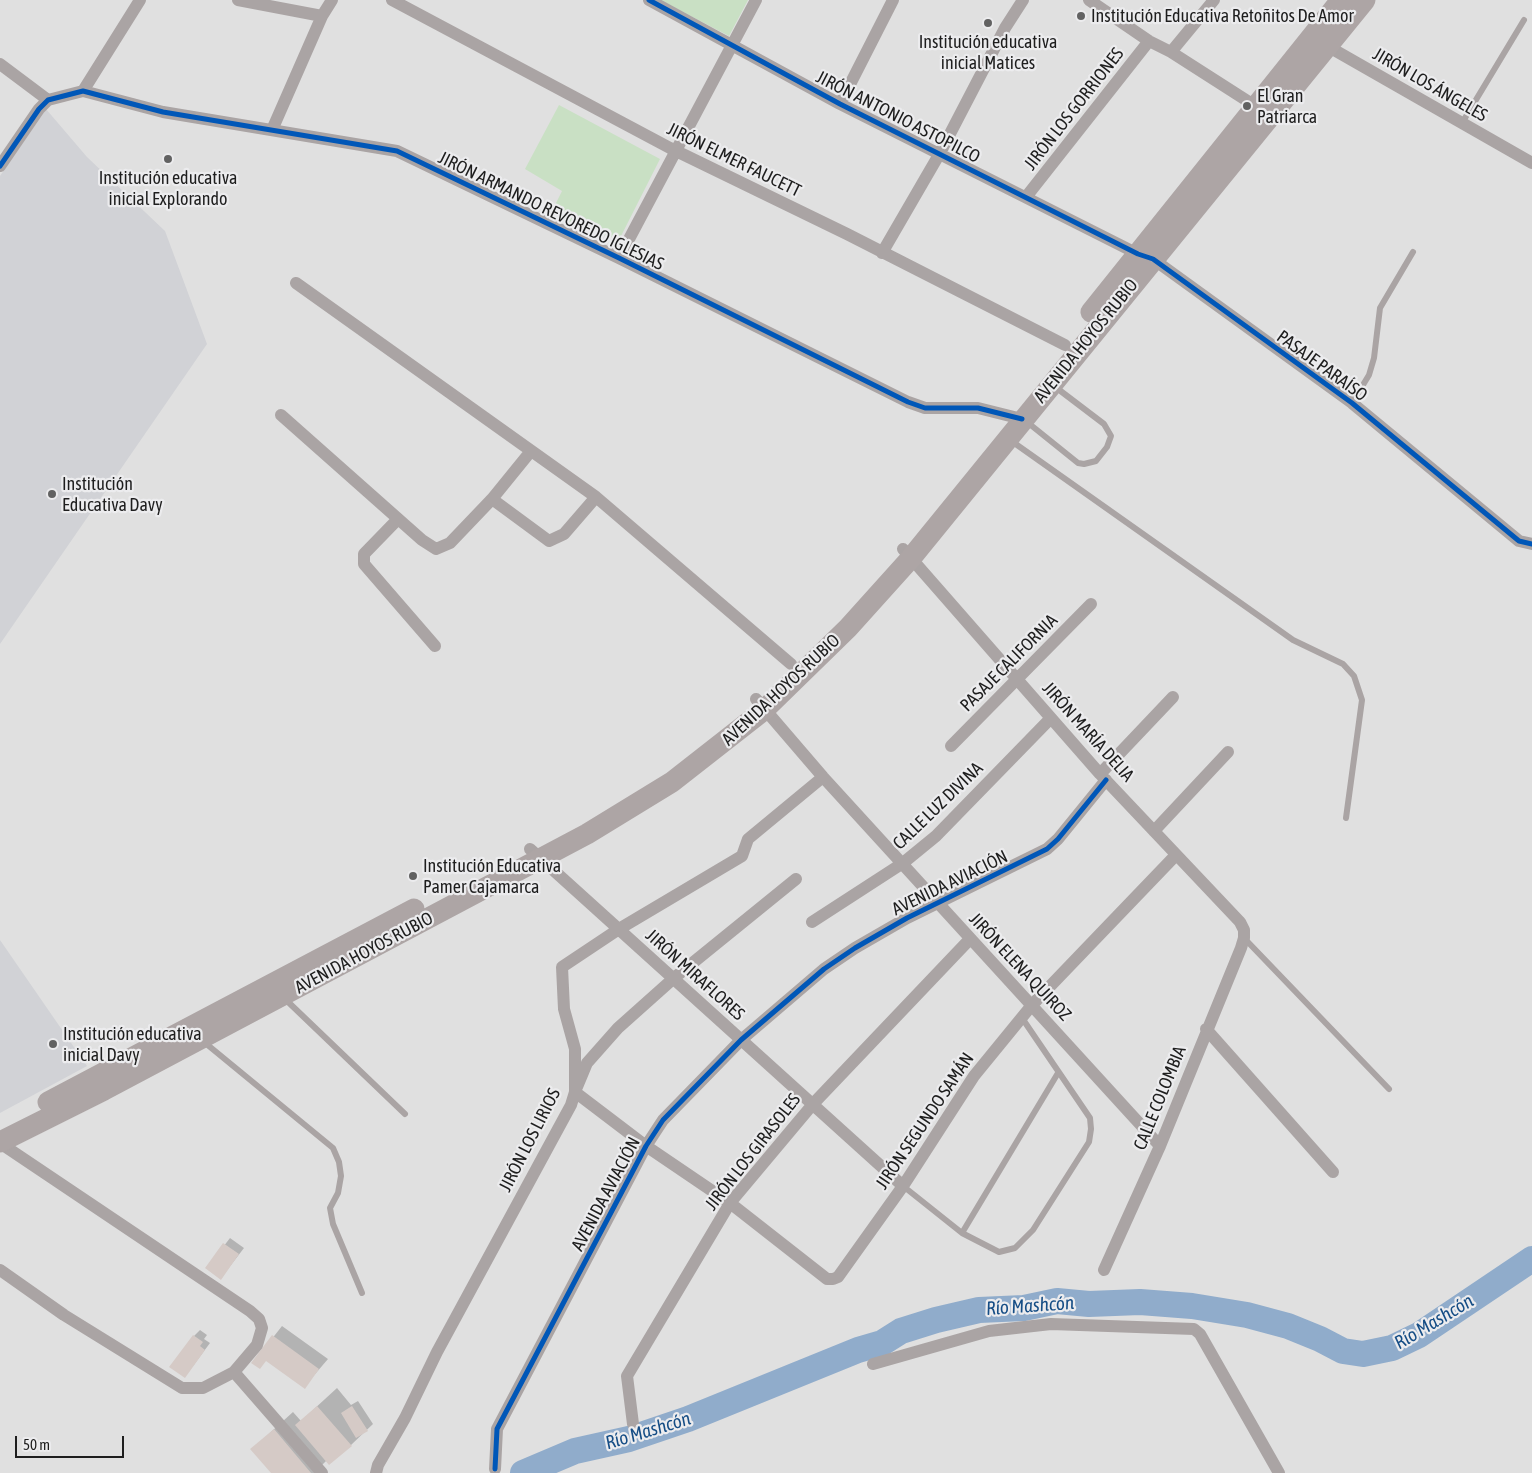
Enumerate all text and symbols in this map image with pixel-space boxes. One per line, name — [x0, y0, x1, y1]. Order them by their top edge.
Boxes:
place label: Institución Educativa Retoñitos De Amor — [1091, 5, 1354, 27]
marker: Institución Educativa Retoñitos De Amor — [1075, 10, 1087, 22]
marker: Institución educativa inicial Matices — [982, 17, 994, 29]
place label: Institución educativa inicial Matices — [919, 31, 1057, 74]
street label: JIRÓN LOS ÁNGELES — [1369, 43, 1491, 127]
street label: JIRÓN LOS GORRIONES — [1020, 44, 1128, 174]
street label: JIRÓN ANTONIO ASTOPILCO — [812, 66, 984, 168]
place label: El Gran Patriarca — [1257, 85, 1317, 128]
marker: El Gran Patriarca — [1241, 100, 1253, 112]
street label: JIRÓN ELMER FAUCETT — [663, 118, 805, 202]
street label: JIRÓN ARMANDO REVOREDO IGLESIAS — [435, 147, 667, 275]
marker: Institución educativa inicial Explorando — [162, 153, 174, 165]
place label: Institución educativa inicial Explorando — [99, 167, 237, 210]
street label: AVENIDA HOYOS RUBIO — [1029, 275, 1143, 407]
street label: PASAJE PARAÍSO — [1273, 326, 1371, 406]
place label: Institución Educativa Davy — [62, 473, 163, 516]
marker: Institución Educativa Davy — [46, 488, 58, 500]
street label: PASAJE CALIFORNIA — [956, 610, 1062, 716]
street label: AVENIDA HOYOS RUBIO — [718, 630, 844, 750]
street label: JIRÓN MARÍA DELIA — [1038, 678, 1138, 786]
street label: CALLE LUZ DIVINA — [889, 758, 987, 854]
street label: AVENIDA AVIACIÓN — [889, 846, 1011, 920]
place label: Institución Educativa Pamer Cajamarca — [423, 855, 561, 898]
marker: Institución Educativa Pamer Cajamarca — [407, 870, 419, 882]
street label: AVENIDA HOYOS RUBIO — [291, 907, 437, 999]
street label: JIRÓN ELENA QUIROZ — [964, 909, 1076, 1025]
street label: JIRÓN MIRAFLORES — [641, 925, 749, 1025]
place label: Institución educativa inicial Davy — [63, 1023, 202, 1066]
marker: Institución educativa inicial Davy — [47, 1038, 59, 1050]
street label: CALLE COLOMBIA — [1129, 1043, 1191, 1153]
street label: JIRÓN SEGUNDO SAMÁN — [871, 1049, 979, 1193]
street label: JIRÓN LOS LIRIOS — [495, 1085, 565, 1195]
street label: JIRÓN LOS GIRASOLES — [701, 1089, 805, 1215]
street label: AVENIDA AVIACIÓN — [567, 1133, 645, 1255]
water label: Río Mashcón — [1390, 1290, 1478, 1354]
water label: Río Mashcón — [985, 1292, 1075, 1320]
water label: Río Mashcón — [603, 1407, 693, 1455]
scale bar — [18, 1426, 126, 1458]
text: 50 m — [23, 1436, 50, 1453]

